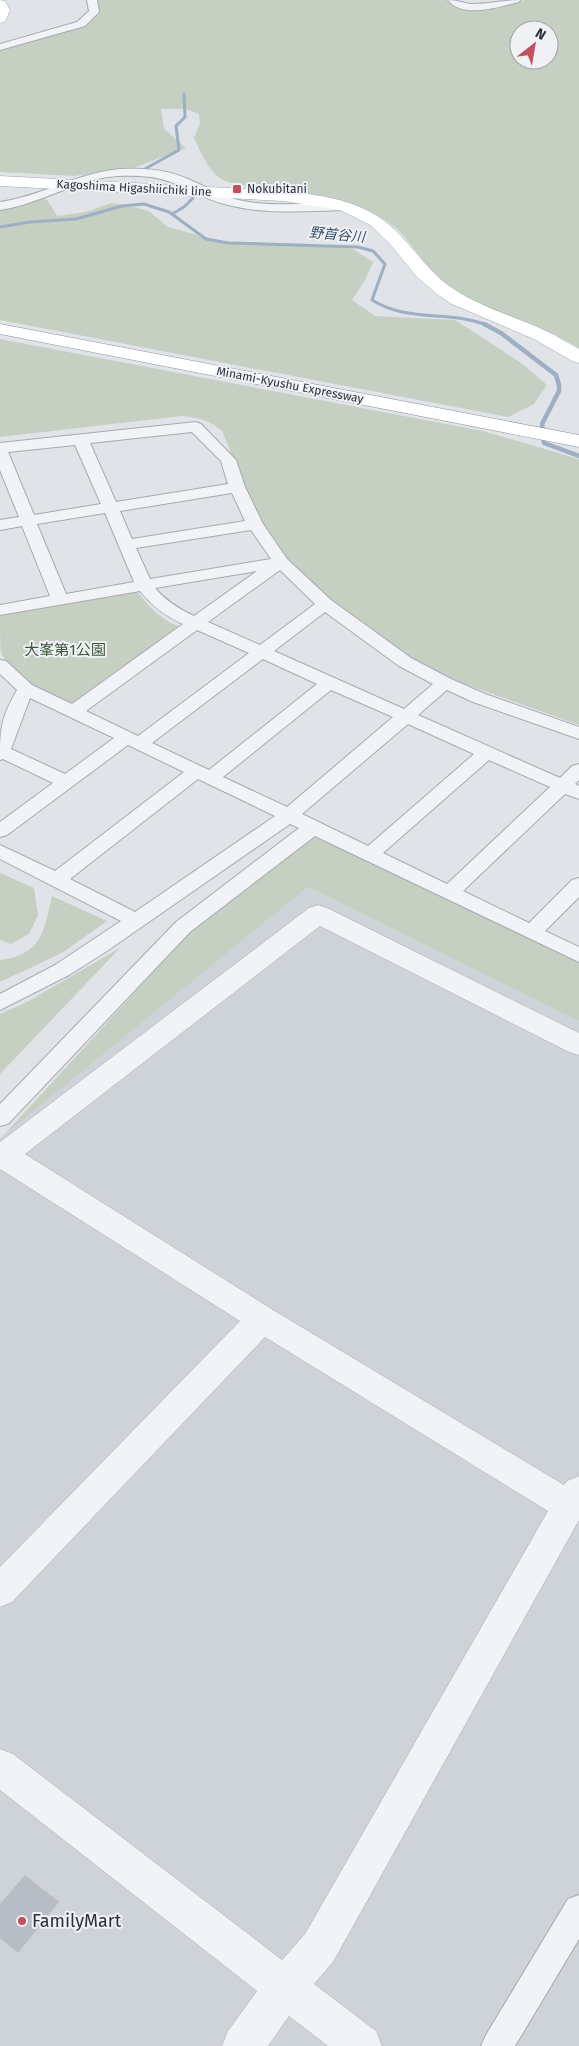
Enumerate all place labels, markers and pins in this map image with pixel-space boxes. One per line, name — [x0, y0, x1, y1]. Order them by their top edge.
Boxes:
place label: Nokubitani — [247, 182, 307, 196]
marker: Nokubitani — [231, 183, 243, 195]
place label: FamilyMart — [32, 1910, 122, 1932]
marker: FamilyMart — [16, 1915, 28, 1927]

